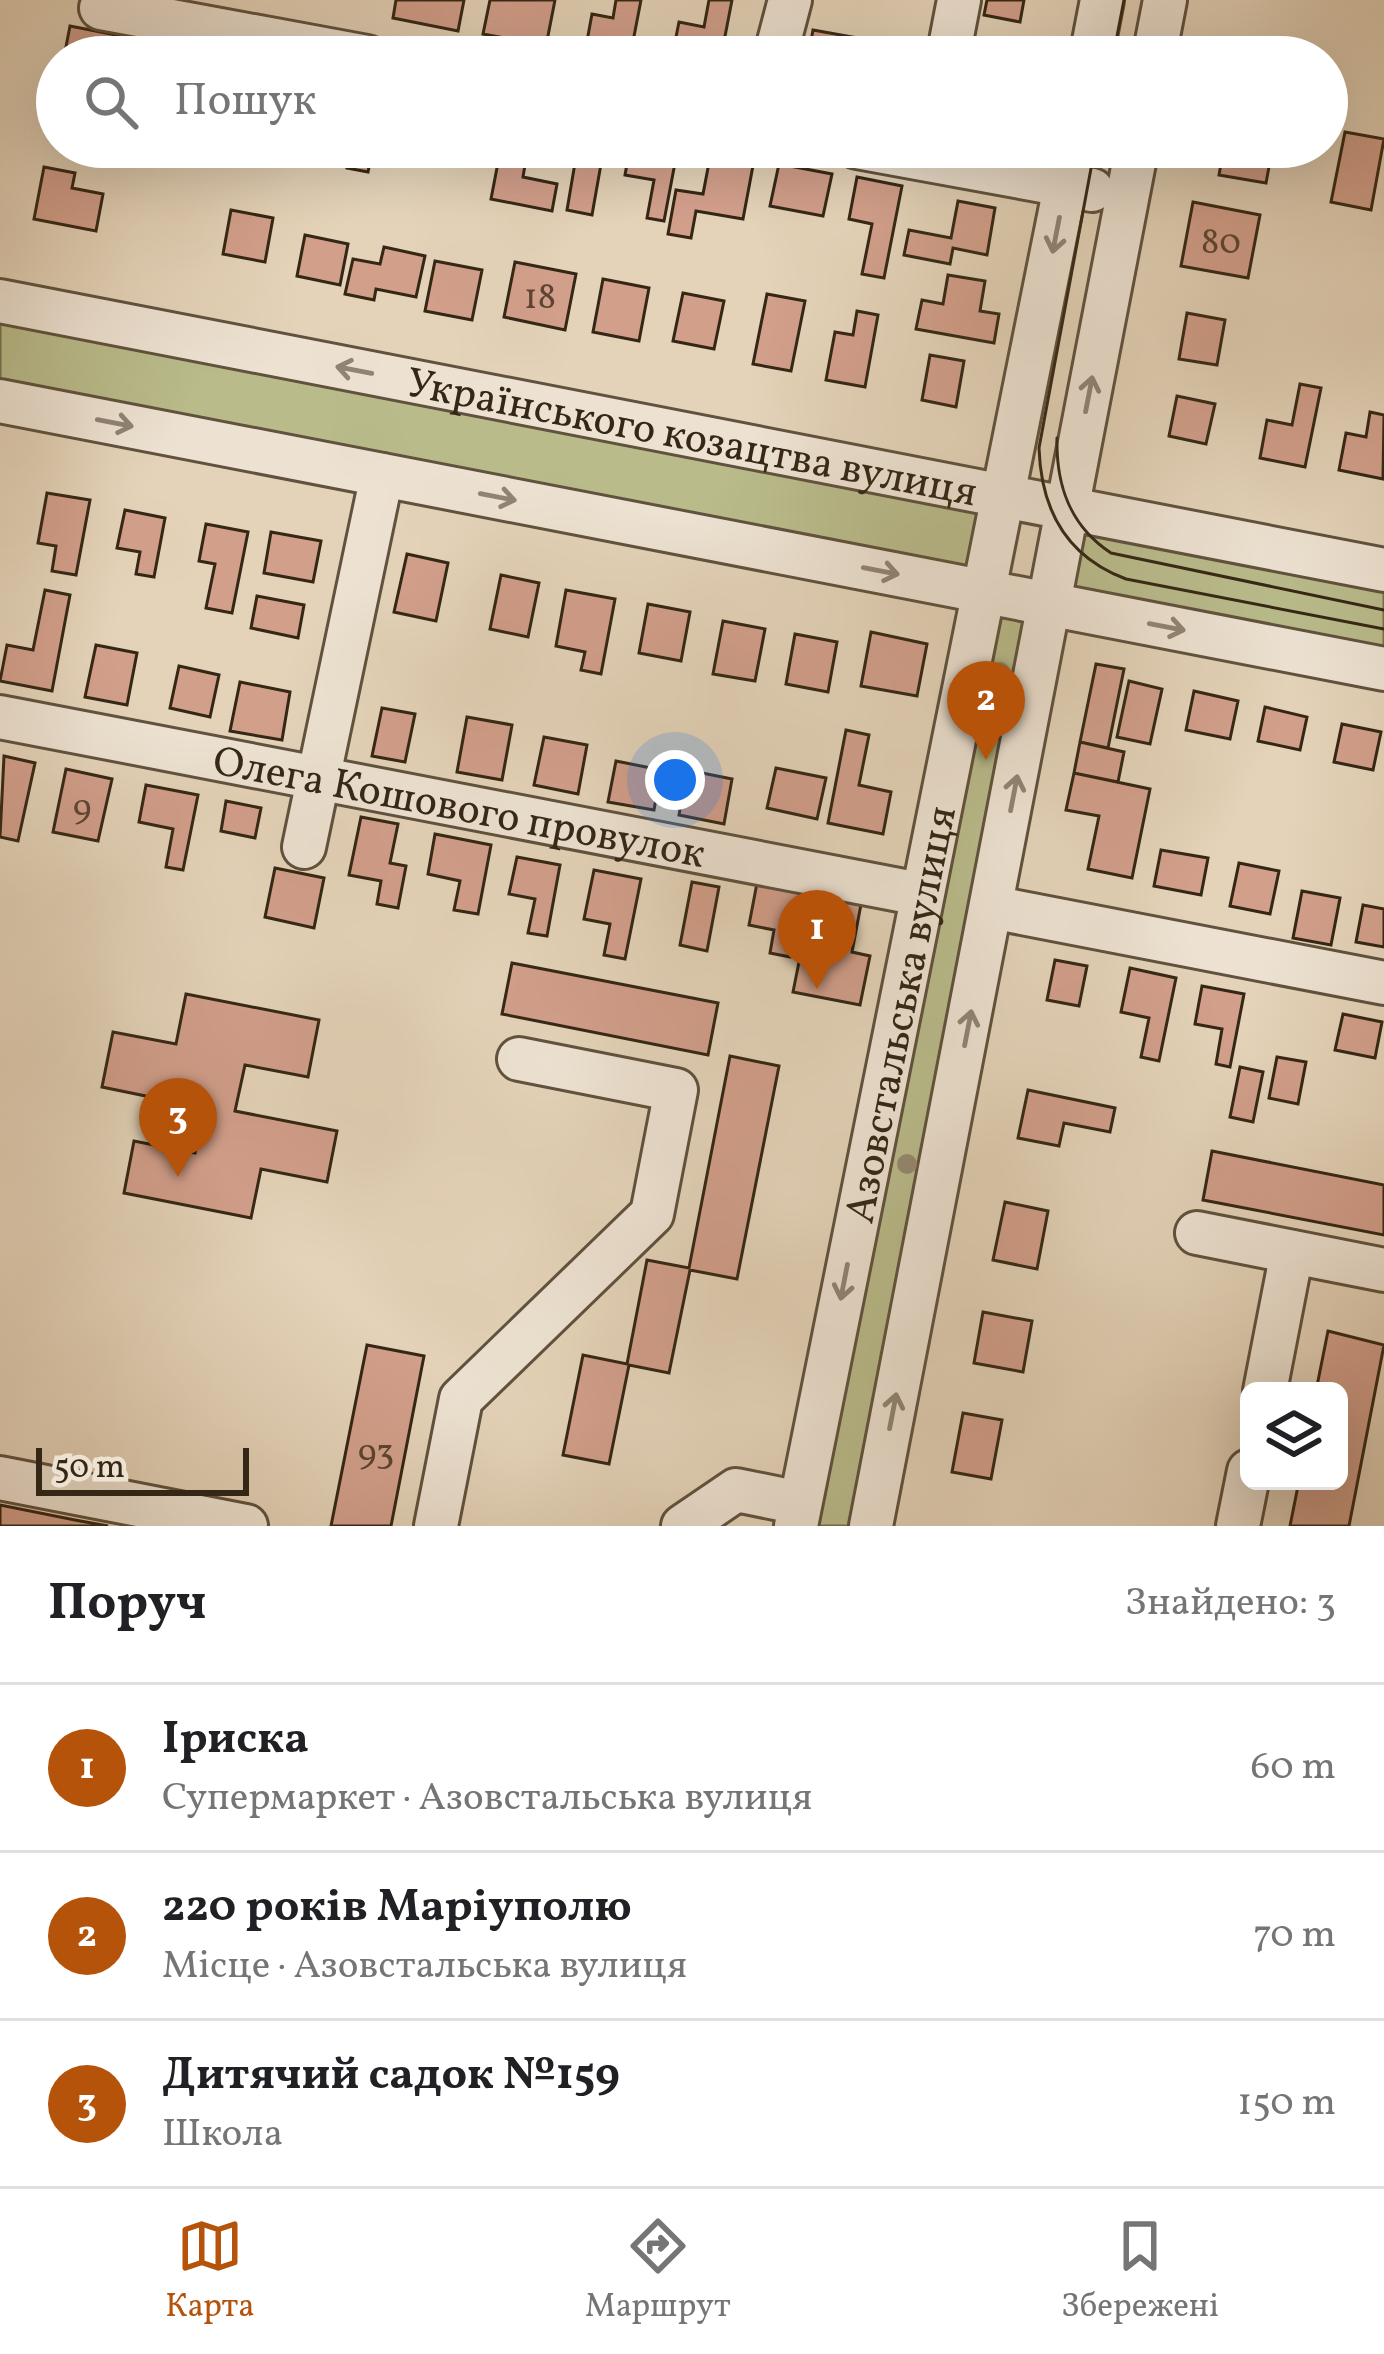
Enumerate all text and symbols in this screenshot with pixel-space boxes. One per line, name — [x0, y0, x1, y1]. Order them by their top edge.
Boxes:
search box — [36, 36, 1348, 168]
icon: search — [78, 69, 144, 135]
text: Пошук — [174, 71, 317, 134]
one-way arrow — [1044, 215, 1066, 254]
house number: 80 — [1201, 219, 1241, 269]
house number: 18 — [524, 274, 556, 324]
street label: Українського козацтва вулиця — [401, 356, 982, 524]
one-way arrow — [335, 358, 374, 380]
one-way arrow — [1079, 375, 1101, 414]
one-way arrow — [95, 413, 134, 435]
one-way arrow — [477, 487, 516, 509]
one-way arrow — [860, 561, 899, 583]
one-way arrow — [1147, 617, 1186, 639]
pin: 2 — [947, 661, 1025, 760]
street label: Олега Кошового провулок — [208, 734, 710, 886]
your location — [645, 750, 705, 810]
one-way arrow — [1004, 774, 1026, 813]
house number: 9 — [73, 784, 91, 834]
street label: Азовстальська вулиця — [833, 801, 974, 1229]
pin: 1 — [778, 890, 856, 989]
one-way arrow — [958, 1010, 980, 1049]
pin: 3 — [139, 1078, 217, 1177]
one-way arrow — [832, 1262, 854, 1301]
map controls — [1240, 1382, 1348, 1490]
button: layers — [1240, 1382, 1348, 1490]
one-way arrow — [883, 1393, 905, 1432]
house number: 93 — [358, 1429, 394, 1479]
scale bar — [36, 1442, 249, 1495]
text: 50 m — [54, 1446, 125, 1492]
text: Поруч — [48, 1569, 206, 1640]
text: Знайдено: 3 — [1125, 1577, 1336, 1631]
text: Іриска — [162, 1709, 309, 1772]
text: 1 — [79, 1741, 95, 1795]
text: 60 m — [1251, 1741, 1336, 1795]
text: Супермаркет · Азовстальська вулиця — [162, 1772, 812, 1826]
text: 220 років Маріуполю — [162, 1877, 632, 1940]
text: 2 — [77, 1909, 97, 1963]
text: 70 m — [1253, 1909, 1336, 1963]
text: Місце · Азовстальська вулиця — [162, 1940, 687, 1994]
text: Дитячий садок №159 — [162, 2045, 620, 2108]
text: 3 — [77, 2077, 97, 2131]
text: 150 m — [1237, 2077, 1336, 2131]
text: Школа — [162, 2108, 283, 2162]
tab: Карта — [165, 2213, 255, 2331]
tab: Маршрут — [585, 2213, 731, 2331]
tab: Збережені — [1061, 2213, 1219, 2331]

